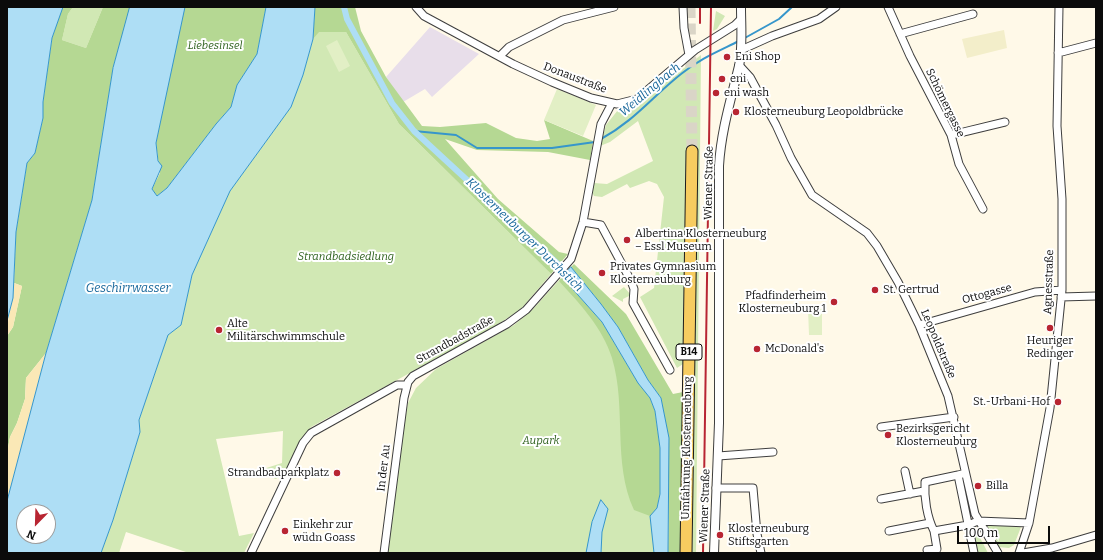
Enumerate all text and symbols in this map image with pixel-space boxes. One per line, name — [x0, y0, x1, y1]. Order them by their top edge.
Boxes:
park label: Liebesinsel — [187, 39, 243, 53]
place label: Eni Shop — [735, 50, 780, 64]
marker: Eni Shop — [722, 52, 732, 62]
street label: Donaustraße — [541, 60, 609, 96]
water label: Weidlingbach — [617, 60, 683, 120]
street label: Schömergasse — [923, 66, 967, 140]
place label: eni — [730, 72, 746, 86]
marker: eni — [717, 74, 727, 84]
place label: eni wash — [724, 86, 769, 100]
marker: eni wash — [711, 88, 721, 98]
place label: Klosterneuburg Leopoldbrücke — [744, 105, 903, 119]
marker: Klosterneuburg Leopoldbrücke — [731, 107, 741, 117]
street label: Wiener Straße — [702, 146, 716, 220]
water label: Klosterneuburger Durchstich — [462, 175, 586, 295]
place label: Albertina Klosterneuburg – Essl Museum — [635, 227, 766, 253]
marker: Albertina Klosterneuburg – Essl Museum — [622, 235, 632, 245]
street label: Agnesstraße — [1041, 249, 1057, 315]
park label: Strandbadsiedlung — [298, 250, 394, 264]
place label: Privates Gymnasium Klosterneuburg — [610, 260, 716, 286]
marker: Privates Gymnasium Klosterneuburg — [597, 268, 607, 278]
street label: Ottogasse — [961, 281, 1013, 307]
water label: Geschirrwasser — [86, 282, 170, 296]
place label: St. Gertrud — [883, 283, 939, 297]
marker: St. Gertrud — [870, 285, 880, 295]
place label: Pfadfinderheim Klosterneuburg 1 — [738, 289, 826, 315]
marker: Pfadfinderheim Klosterneuburg 1 — [829, 297, 839, 307]
street label: Leopoldstraße — [918, 308, 958, 380]
street label: Strandbadstraße — [414, 313, 496, 367]
place label: Alte Militärschwimmschule — [227, 317, 345, 343]
marker: Heuriger Redinger — [1045, 323, 1055, 333]
marker: Alte Militärschwimmschule — [214, 325, 224, 335]
place label: Heuriger Redinger — [1027, 334, 1073, 360]
place label: McDonald's — [765, 342, 824, 356]
road number: B14 — [676, 344, 702, 360]
marker: McDonald's — [752, 344, 762, 354]
street label: Umfahrung Klosterneuburg — [679, 376, 695, 520]
place label: St.-Urbani-Hof — [973, 395, 1050, 409]
marker: St.-Urbani-Hof — [1053, 397, 1063, 407]
place label: Bezirksgericht Klosterneuburg — [896, 422, 977, 448]
marker: Bezirksgericht Klosterneuburg — [883, 430, 893, 440]
park label: Aupark — [522, 434, 560, 448]
street label: In der Au — [375, 444, 393, 492]
place label: Strandbadparkplatz — [227, 466, 329, 480]
marker: Strandbadparkplatz — [332, 468, 342, 478]
street label: Wiener Straße — [697, 469, 713, 543]
place label: Billa — [986, 479, 1008, 493]
marker: Billa — [973, 481, 983, 491]
north arrow — [16, 504, 56, 544]
place label: Einkehr zur wüdn Goass — [293, 518, 355, 544]
scale bar — [959, 518, 1052, 544]
place label: Klosterneuburg Stiftsgarten — [728, 522, 809, 548]
marker: Einkehr zur wüdn Goass — [280, 526, 290, 536]
text: 100 m — [964, 526, 998, 540]
text: N — [25, 527, 38, 542]
marker: Klosterneuburg Stiftsgarten — [715, 530, 725, 540]

